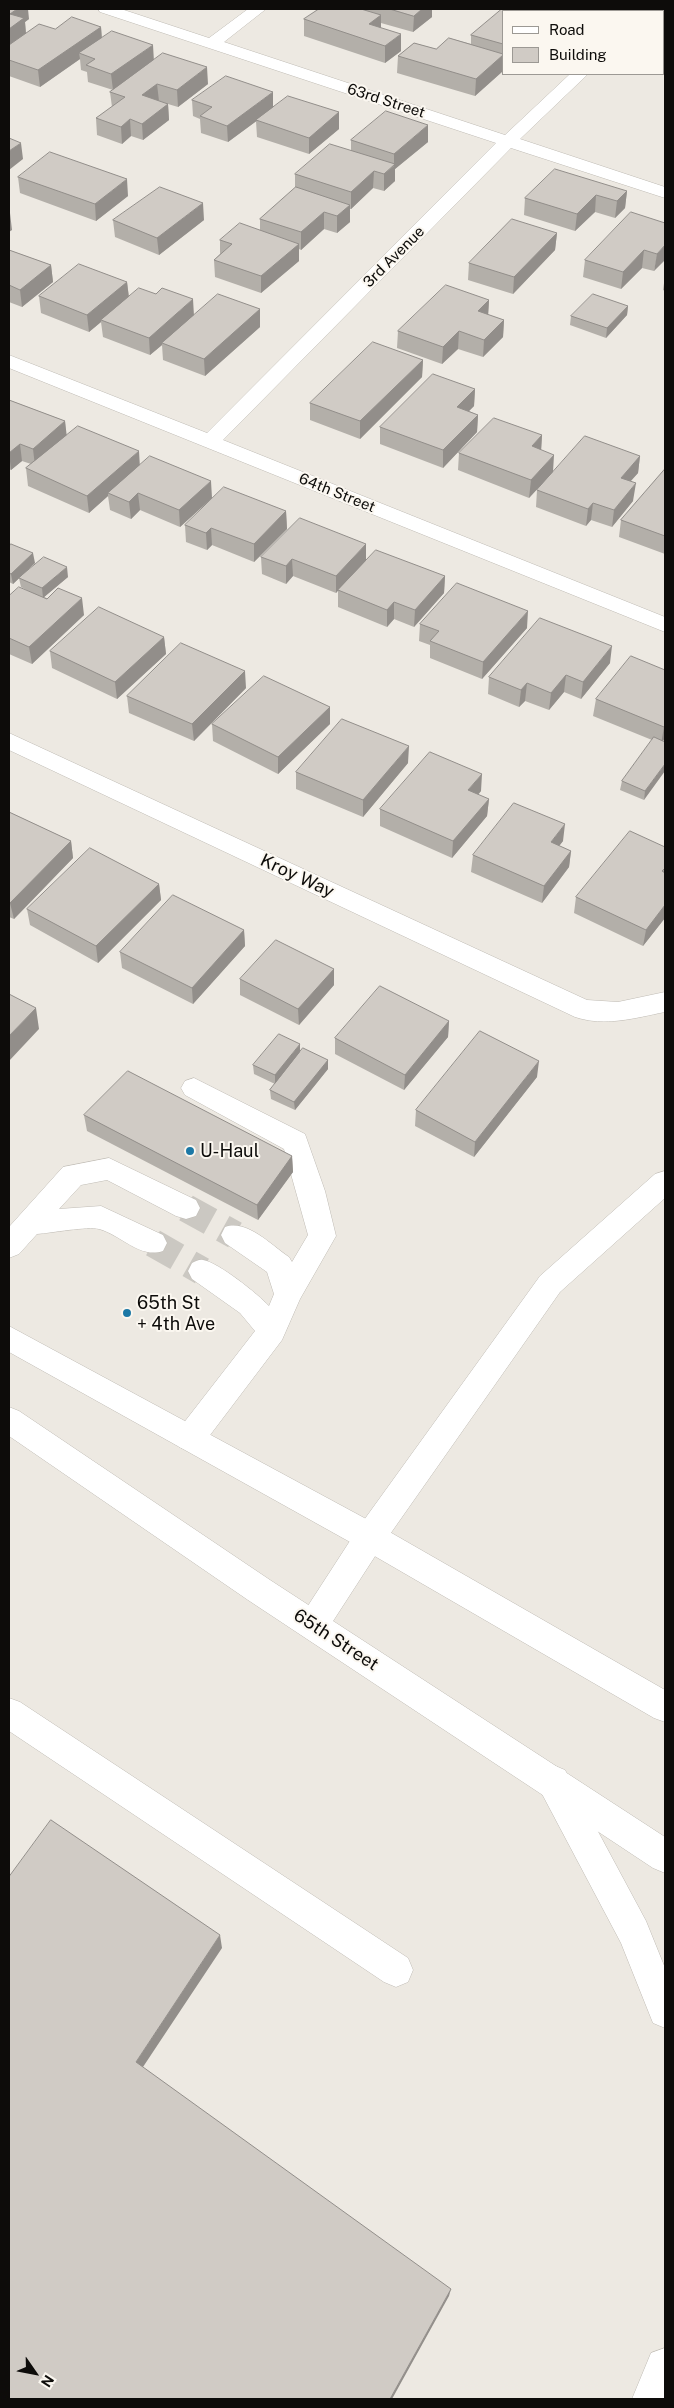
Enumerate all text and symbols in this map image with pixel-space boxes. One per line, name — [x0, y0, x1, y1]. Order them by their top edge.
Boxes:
legend — [502, 10, 664, 75]
text: Road — [549, 21, 585, 38]
text: Building — [549, 46, 607, 63]
street label: 63rd Street — [345, 80, 427, 122]
street label: 3rd Avenue — [360, 223, 428, 291]
street label: 64th Street — [296, 470, 378, 516]
street label: Kroy Way — [257, 850, 337, 902]
place label: U-Haul — [200, 1140, 259, 1162]
marker: U-Haul — [184, 1145, 196, 1157]
place label: 65th St + 4th Ave — [137, 1292, 215, 1335]
marker: 65th St + 4th Ave — [121, 1307, 133, 1319]
street label: 65th Street — [289, 1605, 383, 1675]
north arrow — [10, 2348, 60, 2398]
text: N — [38, 2372, 57, 2390]

